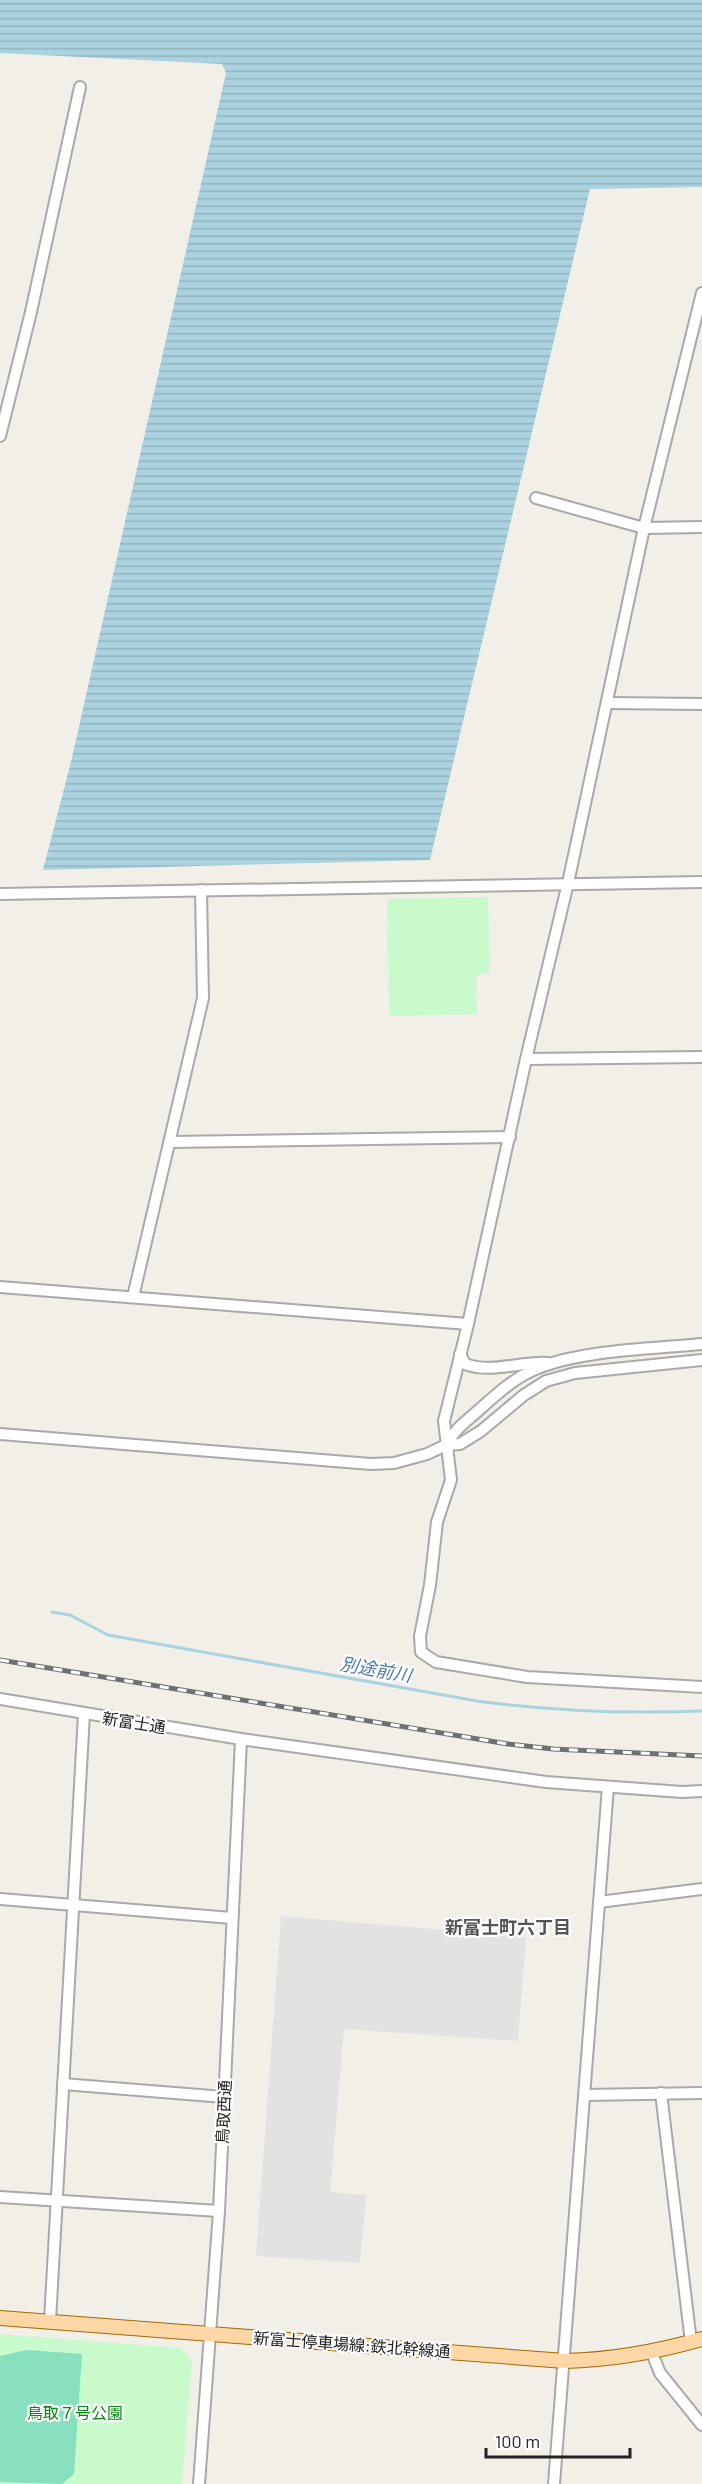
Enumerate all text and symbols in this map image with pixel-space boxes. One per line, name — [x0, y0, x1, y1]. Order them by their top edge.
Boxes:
water label: 別途前川 — [339, 1652, 415, 1686]
street label: 新富士通 — [101, 1708, 167, 1736]
district label: 新富士町六丁目 — [445, 1916, 571, 1938]
street label: 鳥取西通 — [212, 2080, 234, 2144]
street label: 新富士停車場線:鉄北幹線通 — [253, 2328, 451, 2360]
park label: 鳥取７号公園 — [27, 2403, 123, 2422]
scale bar — [486, 2421, 630, 2459]
text: 100 m — [495, 2430, 540, 2452]

